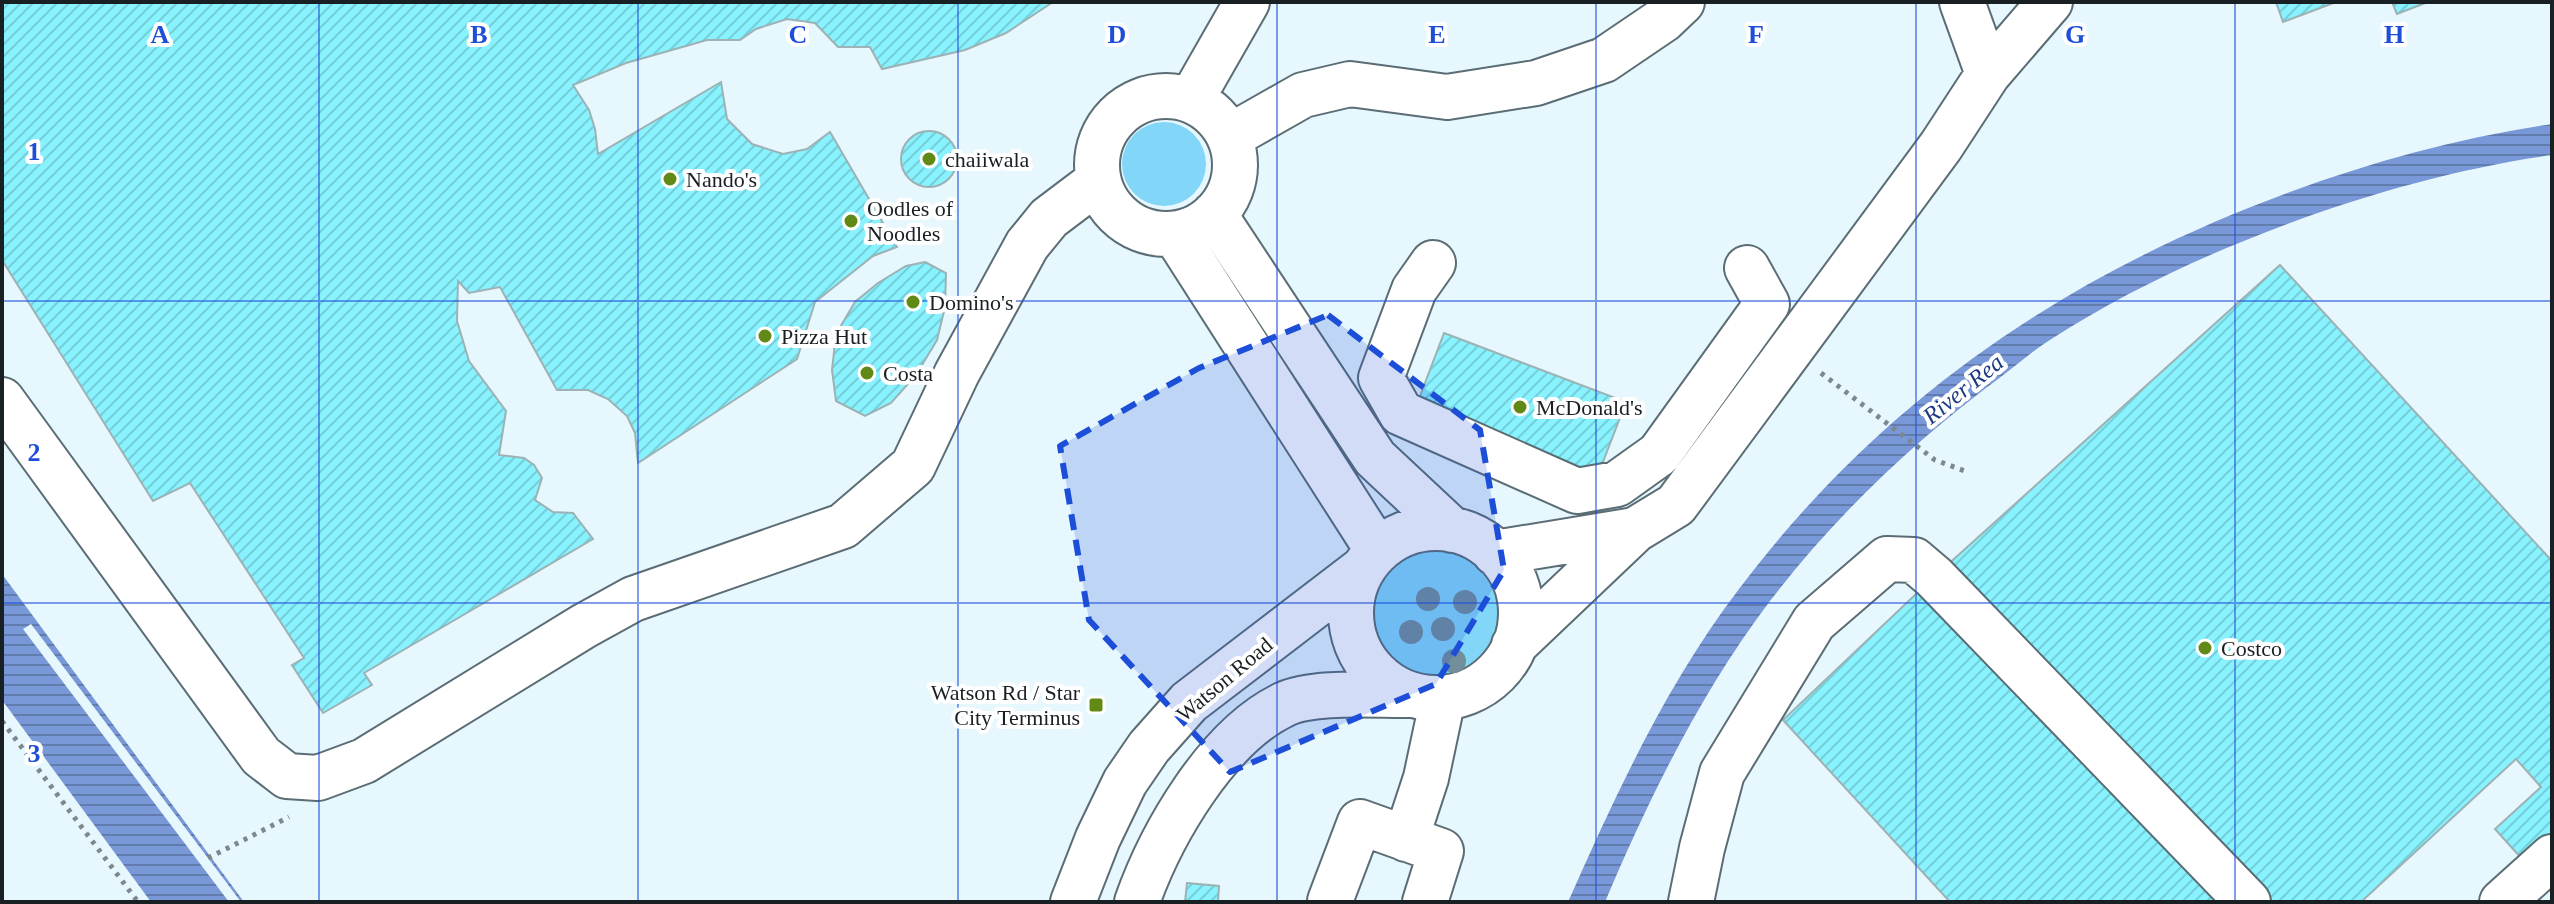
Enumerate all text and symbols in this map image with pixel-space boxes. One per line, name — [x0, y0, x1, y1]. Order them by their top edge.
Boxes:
text: A — [151, 20, 170, 49]
text: B — [470, 20, 488, 49]
text: C — [789, 20, 807, 49]
text: D — [1108, 20, 1126, 49]
text: E — [1428, 20, 1446, 49]
text: F — [1748, 20, 1764, 49]
text: G — [2065, 20, 2085, 49]
text: H — [2384, 20, 2404, 49]
text: 1 — [28, 137, 41, 166]
place label: chaiiwala — [945, 147, 1030, 172]
marker: chaiiwala — [920, 150, 938, 168]
place label: Nando's — [686, 167, 757, 192]
marker: Nando's — [661, 170, 679, 188]
place label: Oodles of Noodles — [867, 196, 954, 246]
marker: Oodles of Noodles — [842, 212, 860, 230]
place label: Domino's — [929, 290, 1014, 315]
marker: Domino's — [904, 293, 922, 311]
place label: Pizza Hut — [781, 324, 867, 349]
marker: Pizza Hut — [756, 327, 774, 345]
water label: River Rea — [1917, 349, 2008, 430]
place label: Costa — [883, 361, 933, 386]
marker: Costa — [858, 364, 876, 382]
place label: McDonald's — [1536, 395, 1643, 420]
marker: McDonald's — [1511, 398, 1529, 416]
text: 2 — [28, 438, 41, 467]
street label: Watson Road — [1171, 632, 1277, 727]
place label: Costco — [2221, 636, 2282, 661]
marker: Costco — [2196, 639, 2214, 657]
place label: Watson Rd / Star City Terminus — [931, 680, 1081, 730]
marker: Watson Rd / Star City Terminus — [1087, 696, 1105, 714]
text: 3 — [28, 739, 41, 768]

